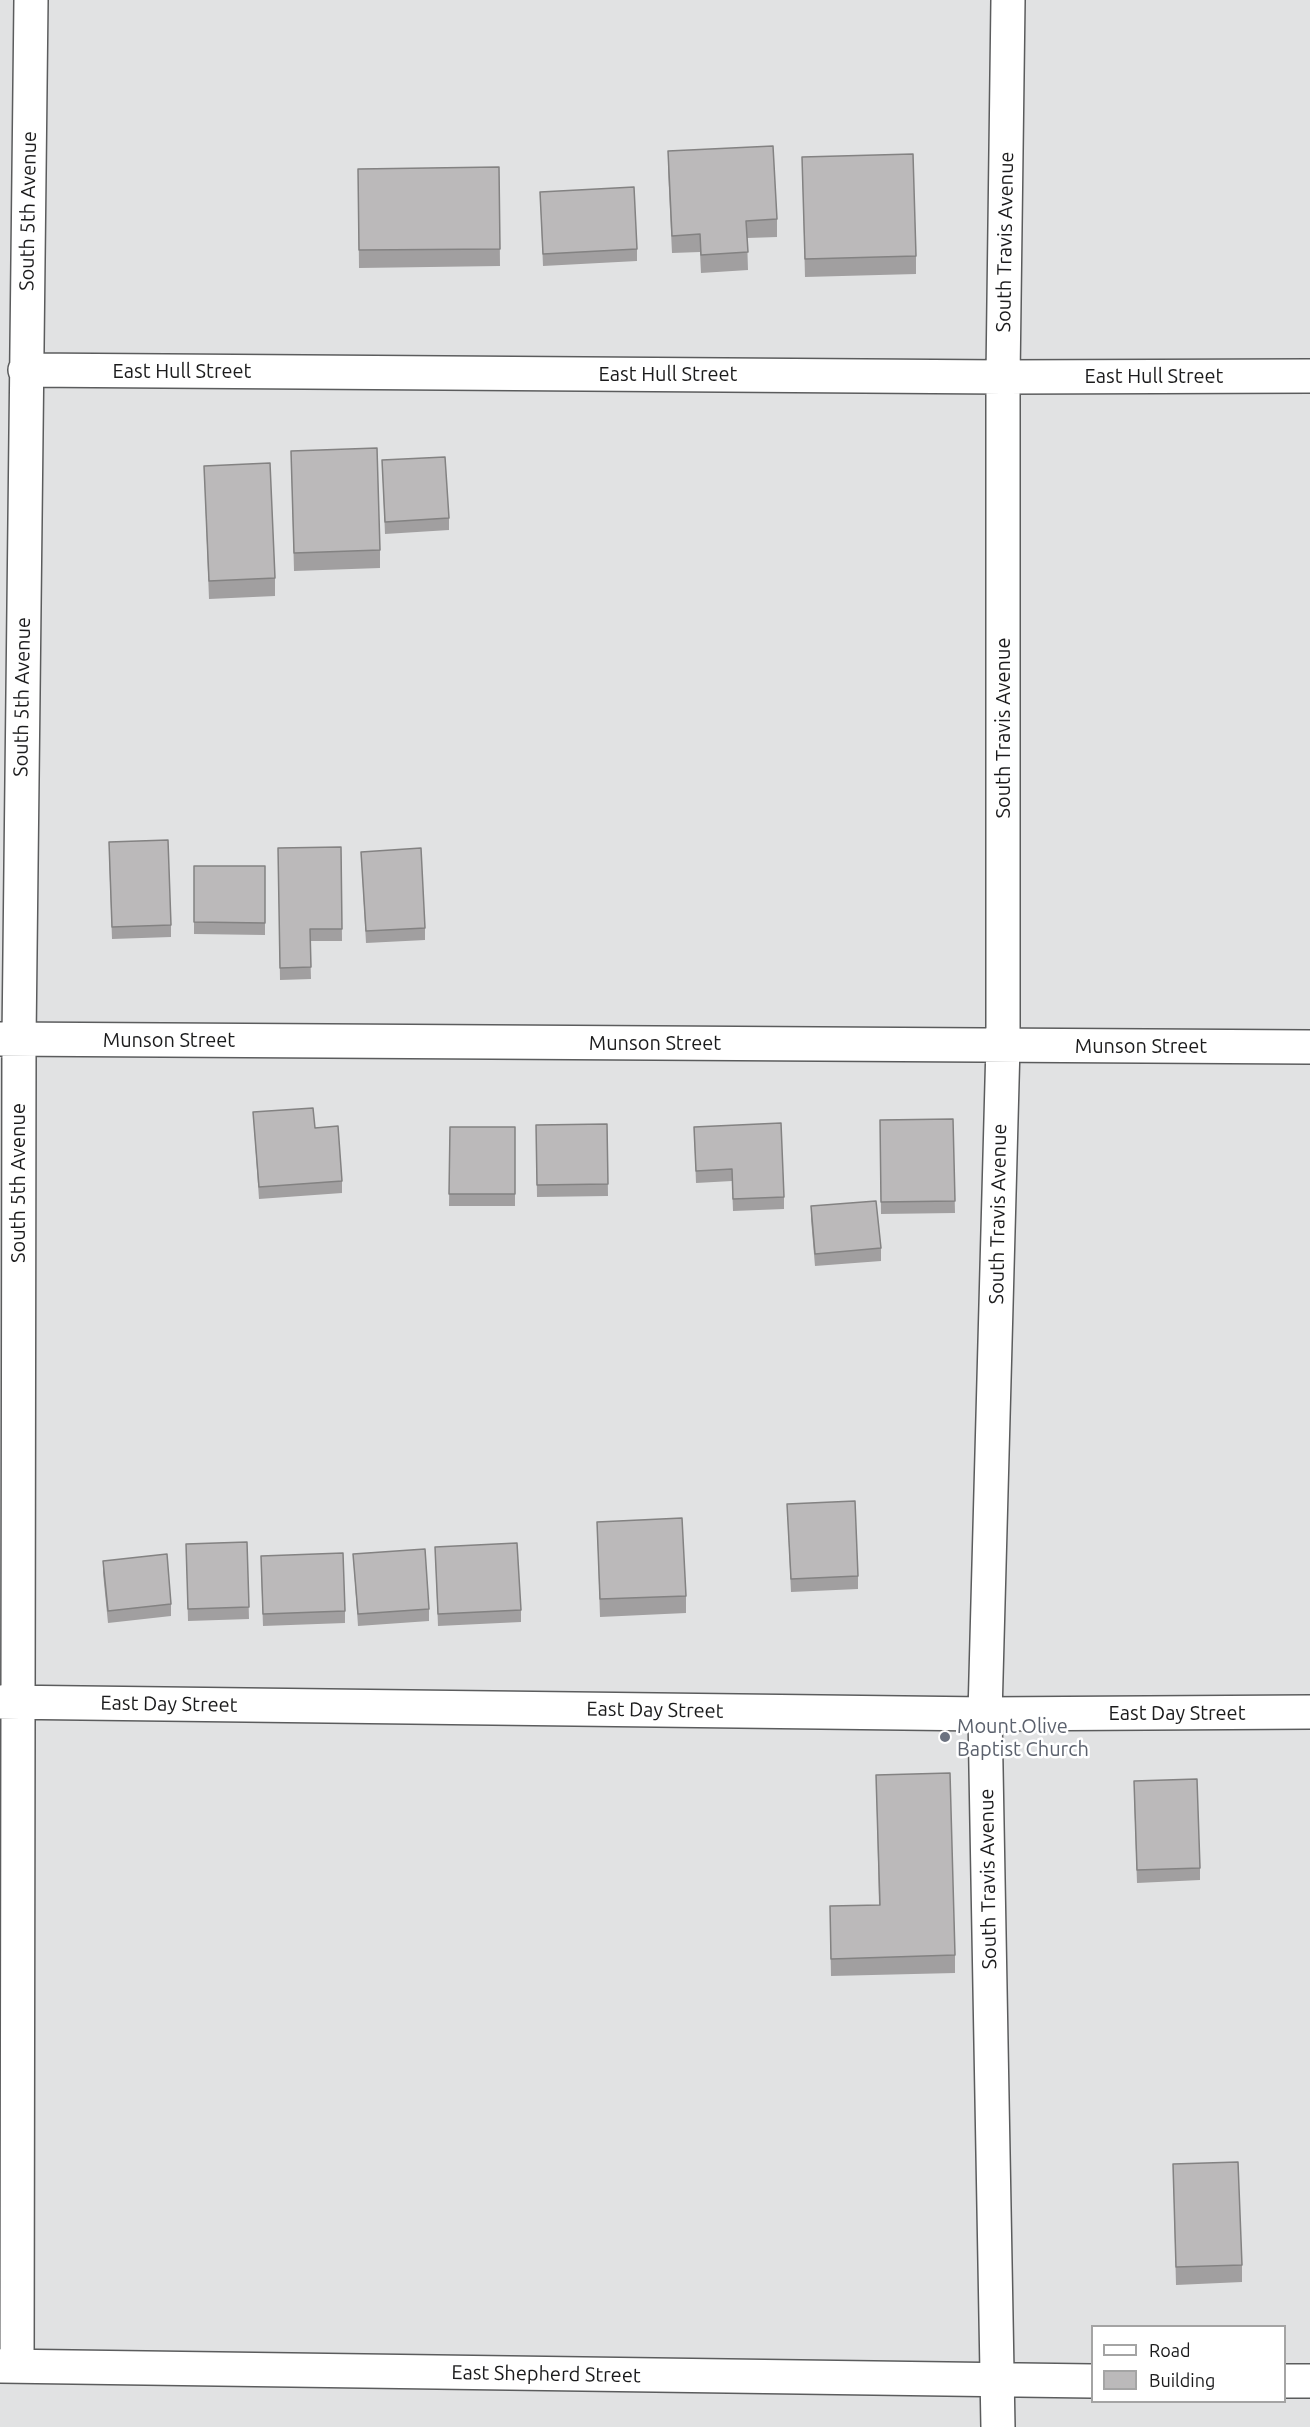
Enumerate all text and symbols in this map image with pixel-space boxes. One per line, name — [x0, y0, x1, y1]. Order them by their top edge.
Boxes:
street label: South 5th Avenue — [15, 131, 41, 291]
street label: South Travis Avenue — [991, 151, 1019, 333]
street label: East Hull Street — [113, 359, 251, 383]
street label: East Hull Street — [599, 362, 737, 386]
street label: East Hull Street — [1085, 364, 1223, 388]
street label: South 5th Avenue — [9, 617, 35, 777]
street label: South Travis Avenue — [991, 638, 1015, 818]
street label: Munson Street — [103, 1028, 235, 1052]
street label: Munson Street — [589, 1031, 721, 1055]
street label: Munson Street — [1075, 1034, 1207, 1058]
street label: South 5th Avenue — [6, 1103, 30, 1263]
street label: South Travis Avenue — [984, 1123, 1012, 1305]
street label: East Day Street — [100, 1691, 238, 1717]
street label: East Day Street — [586, 1697, 724, 1723]
street label: East Day Street — [1108, 1701, 1246, 1725]
place label: Mount Olive Baptist Church — [957, 1714, 1089, 1761]
marker: Mount Olive Baptist Church — [938, 1730, 952, 1744]
street label: South Travis Avenue — [974, 1788, 1002, 1970]
legend — [1091, 2325, 1286, 2403]
text: Road — [1149, 2340, 1191, 2360]
street label: East Shepherd Street — [451, 2360, 641, 2388]
text: Building — [1149, 2370, 1215, 2390]

